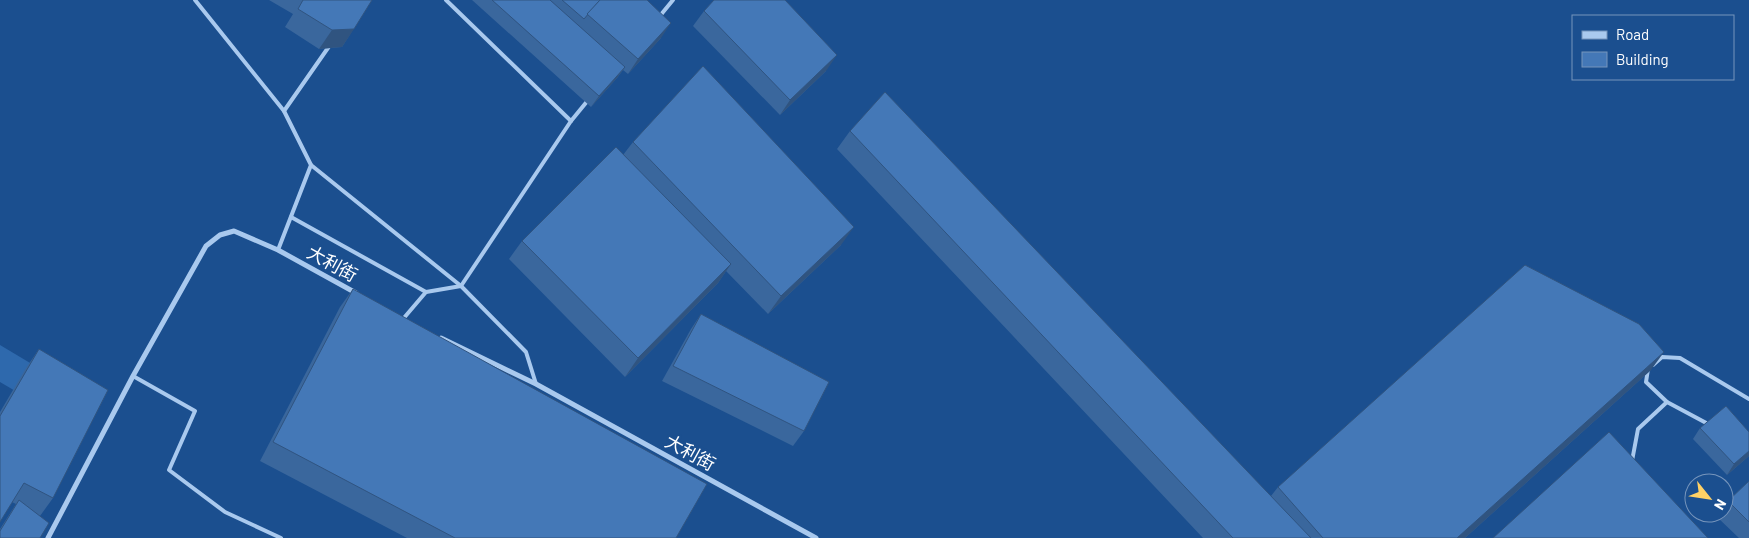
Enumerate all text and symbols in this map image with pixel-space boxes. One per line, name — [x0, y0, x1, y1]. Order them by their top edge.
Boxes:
legend — [1572, 15, 1734, 80]
text: Road — [1616, 25, 1649, 43]
text: Building — [1616, 50, 1669, 68]
street label: 大利街 — [304, 240, 361, 286]
street label: 大利街 — [662, 429, 719, 475]
north arrow — [1684, 473, 1734, 523]
text: N — [1711, 496, 1730, 513]

